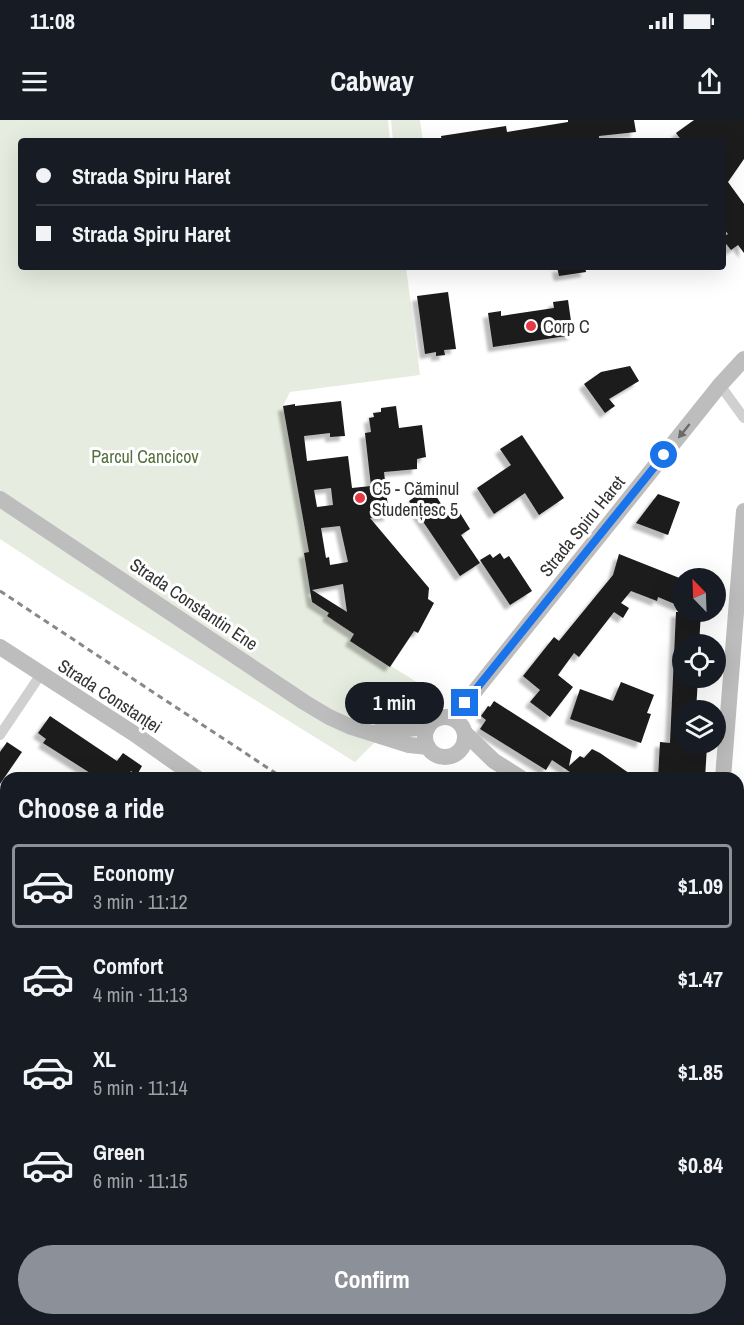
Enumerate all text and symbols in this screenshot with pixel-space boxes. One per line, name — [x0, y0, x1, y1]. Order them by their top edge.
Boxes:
text: 11:08 — [30, 6, 75, 36]
text: Cabway — [330, 63, 414, 99]
icon: menu — [18, 65, 51, 98]
icon: share — [693, 65, 726, 98]
text: Strada Spiru Haret — [72, 161, 230, 191]
text: Strada Spiru Haret — [72, 219, 230, 249]
place label: Corp C — [543, 314, 590, 339]
marker: Corp C — [524, 319, 538, 333]
one-way arrow — [677, 423, 690, 439]
route start — [650, 441, 677, 468]
park label: Parcul Cancicov — [91, 444, 199, 469]
street label: Strada Spiru Haret — [534, 470, 630, 582]
place label: C5 - Căminul Studențesc 5 — [372, 476, 459, 522]
marker: C5 - Căminul Studențesc 5 — [353, 491, 367, 505]
street label: Strada Constantin Ene — [125, 552, 263, 656]
north arrow — [672, 568, 726, 622]
map controls — [672, 568, 726, 754]
button: locate — [672, 634, 726, 688]
street label: Strada Constanței — [53, 653, 167, 739]
callout: 1 min — [345, 682, 444, 724]
text: 1 min — [373, 689, 416, 716]
route end — [451, 689, 478, 716]
button: layers — [672, 700, 726, 754]
text: Choose a ride — [18, 790, 164, 826]
text: Economy — [93, 858, 174, 888]
icon: car — [21, 859, 75, 913]
text: $1.09 — [678, 871, 723, 901]
text: 3 min · 11:12 — [93, 888, 188, 915]
text: Comfort — [93, 951, 163, 981]
icon: car — [21, 952, 75, 1006]
text: $1.47 — [678, 964, 723, 994]
text: 4 min · 11:13 — [93, 981, 188, 1008]
text: XL — [93, 1044, 116, 1074]
icon: car — [21, 1045, 75, 1099]
text: $1.85 — [678, 1057, 723, 1087]
text: 5 min · 11:14 — [93, 1074, 188, 1101]
text: Green — [93, 1137, 145, 1167]
icon: car — [21, 1138, 75, 1192]
text: $0.84 — [678, 1150, 723, 1180]
text: 6 min · 11:15 — [93, 1167, 188, 1194]
button: Confirm — [18, 1245, 726, 1314]

